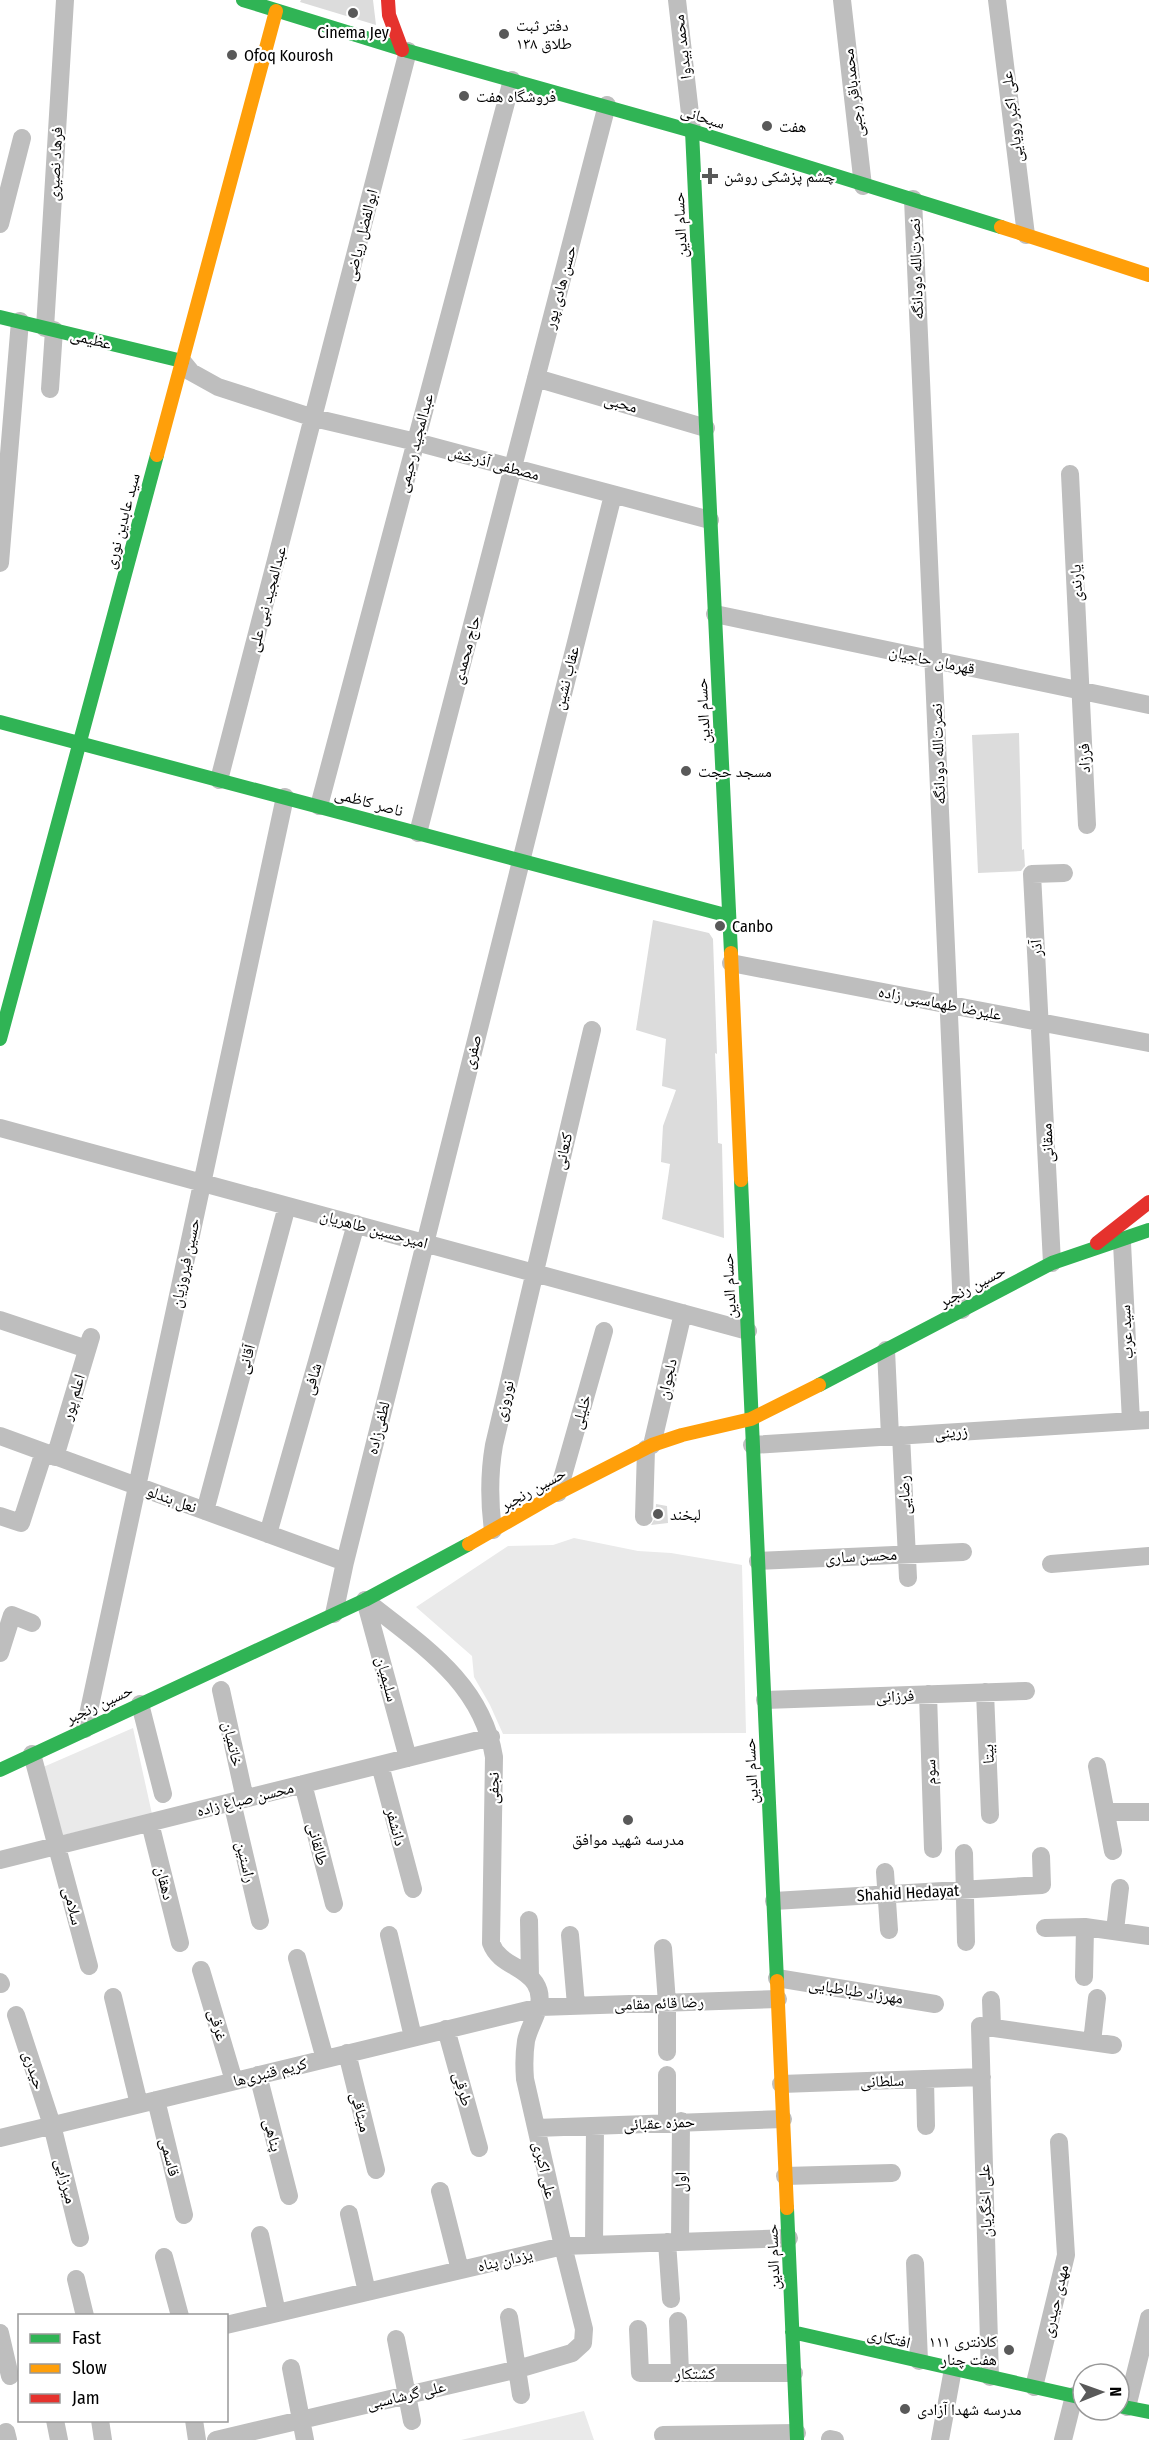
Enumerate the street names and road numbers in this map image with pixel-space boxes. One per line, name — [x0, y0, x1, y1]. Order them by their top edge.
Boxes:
street label: محمد بیدوا — [669, 14, 695, 80]
street label: محمدباقر رجبی — [838, 47, 869, 139]
street label: علی اکبر رویایی — [997, 70, 1028, 164]
street label: سبحانی — [678, 101, 727, 134]
street label: فرهاد نصیری — [44, 126, 67, 202]
street label: ابوالفضل ریاضی — [340, 187, 383, 283]
street label: حسام الدین — [669, 191, 692, 258]
street label: نصرت‌الله دودانگه — [905, 218, 927, 320]
street label: حسن هادی پور — [539, 243, 581, 332]
street label: عظیمی — [68, 325, 113, 354]
street label: محبی — [602, 389, 640, 418]
street label: عبدالمجید رحیمی — [393, 391, 438, 495]
street label: مصطفی آذرخش — [446, 442, 542, 485]
street label: سید عابدین نوری — [100, 471, 145, 571]
street label: عبدالمجید نبی علی — [244, 544, 291, 654]
street label: یارندی — [1066, 564, 1087, 602]
street label: حاج محمدی — [448, 614, 485, 687]
street label: قهرمان حاجیان — [887, 642, 977, 679]
street label: عقاب نشین — [549, 644, 584, 712]
street label: حسام الدین — [692, 677, 715, 744]
street label: نصرت‌الله دودانگه — [927, 703, 949, 805]
street label: فرزاد — [1074, 743, 1094, 773]
street label: ناصر کاظمی — [332, 784, 405, 821]
street label: آذر — [1026, 938, 1046, 958]
street label: علیرضا طهماسبی زاده — [877, 982, 1003, 1025]
street label: صفری — [459, 1033, 486, 1072]
street label: ممقانی — [1036, 1123, 1059, 1163]
street label: کنعانی — [550, 1130, 578, 1172]
street label: امیرحسین طاهریان — [318, 1205, 430, 1254]
street label: حسین فیروزیان — [166, 1216, 205, 1310]
street label: حسام الدین — [718, 1252, 741, 1319]
street label: حسین رنجبر — [935, 1261, 1009, 1313]
street label: سید عرب — [1115, 1304, 1137, 1360]
street label: آقانی — [233, 1341, 260, 1376]
street label: دلجوان — [653, 1357, 682, 1402]
street label: شافی — [298, 1361, 327, 1397]
street label: اعلم پور — [57, 1372, 90, 1424]
street label: نوروزی — [490, 1379, 519, 1424]
street label: خلیلی — [567, 1393, 596, 1432]
street label: لطفی‌زاده — [362, 1400, 395, 1457]
street label: زرینی — [934, 1421, 968, 1444]
street label: حسین رنجبر — [496, 1463, 570, 1516]
street label: رضایی — [894, 1475, 915, 1515]
street label: نعل بندلو — [144, 1481, 200, 1518]
street label: محسن ساری — [824, 1545, 898, 1568]
street label: سلیمیان — [371, 1654, 402, 1704]
street label: حسین رنجبر — [61, 1680, 136, 1729]
street label: فرزانی — [875, 1686, 915, 1707]
street label: خاتمیان — [218, 1720, 247, 1769]
street label: حسام الدین — [740, 1737, 763, 1804]
street label: بیتا — [978, 1744, 998, 1764]
street label: سوم — [920, 1759, 941, 1785]
street label: نجفی — [483, 1772, 504, 1804]
street label: محسن صباغ زاده — [194, 1778, 296, 1821]
street label: دانشفر — [382, 1805, 410, 1848]
street label: طالقانی — [303, 1821, 332, 1868]
street label: راستین — [231, 1840, 260, 1885]
street label: دهقان — [151, 1864, 178, 1902]
street label: Shahid Hedayat — [856, 1881, 961, 1905]
street label: سلامی — [58, 1885, 87, 1927]
street label: مهرزاد طباطبایی — [807, 1974, 905, 2009]
street label: رضا قائم مقامی — [614, 1992, 704, 2015]
street label: غرقی — [203, 2007, 232, 2043]
street label: حیدری — [18, 2048, 49, 2092]
street label: کریم قنبری‌ها — [231, 2054, 309, 2091]
street label: طرقی — [448, 2070, 477, 2109]
street label: سلطانی — [860, 2071, 904, 2092]
street label: میثاقی — [346, 2090, 375, 2134]
street label: حمزه عقبائی — [623, 2112, 695, 2135]
street label: پناهی — [259, 2117, 286, 2154]
street label: قاسمی — [155, 2136, 184, 2178]
street label: علی اکبری — [528, 2139, 561, 2201]
street label: میرزایی — [50, 2156, 81, 2206]
street label: علی اخگریان — [974, 2164, 997, 2238]
street label: اول — [671, 2172, 691, 2192]
street label: حسام الدین — [762, 2224, 785, 2290]
street label: یزدان پناه — [475, 2244, 535, 2277]
street label: مهدی حیدری — [1037, 2263, 1074, 2340]
street label: افتکاری — [865, 2324, 912, 2353]
street label: کشتکار — [674, 2364, 716, 2383]
street label: علی گرشاسبی — [365, 2377, 448, 2414]

